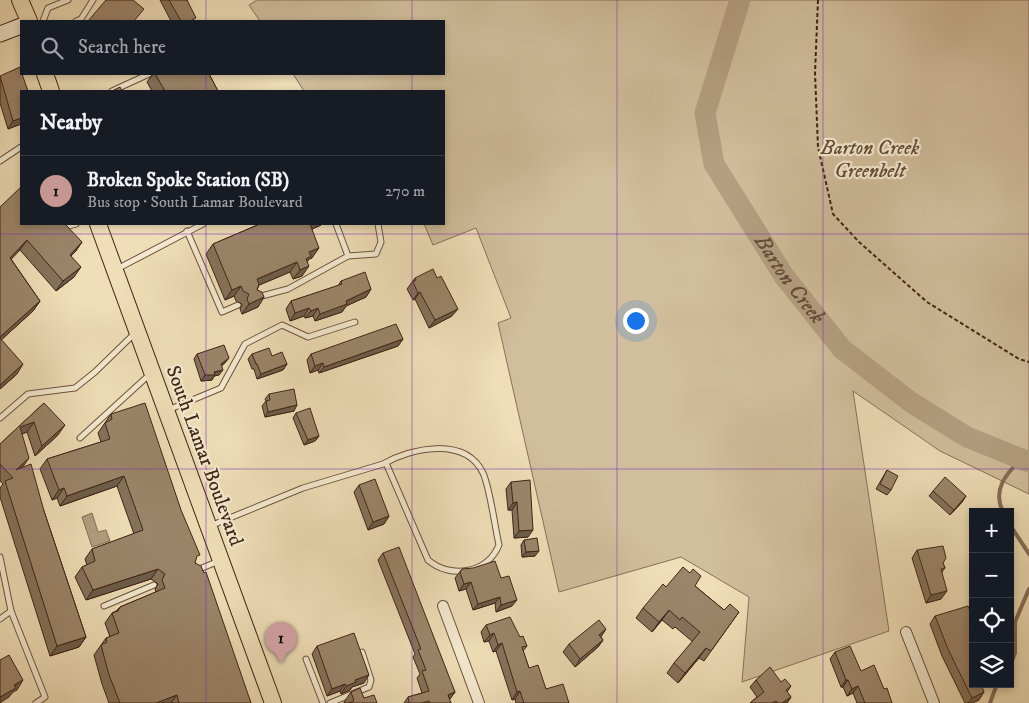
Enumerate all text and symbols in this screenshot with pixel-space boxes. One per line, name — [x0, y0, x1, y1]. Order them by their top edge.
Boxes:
search box — [20, 20, 445, 75]
icon: search — [38, 34, 66, 62]
text: Search here — [78, 36, 166, 59]
text: Nearby — [40, 110, 102, 136]
park label: Barton Creek Greenbelt — [820, 136, 920, 184]
text: Broken Spoke Station (SB) — [87, 169, 289, 192]
text: 1 — [53, 181, 59, 201]
text: 270 m — [385, 181, 425, 201]
text: Bus stop · South Lamar Boulevard — [87, 192, 303, 212]
water label: Barton Creek — [748, 229, 830, 329]
your location — [623, 308, 649, 334]
street label: South Lamar Boulevard — [160, 362, 248, 550]
map controls — [969, 508, 1014, 688]
button: + — [969, 508, 1014, 553]
button: − — [969, 553, 1014, 598]
button: locate — [969, 598, 1014, 643]
pin: 1 — [265, 622, 297, 663]
button: layers — [969, 643, 1014, 688]

